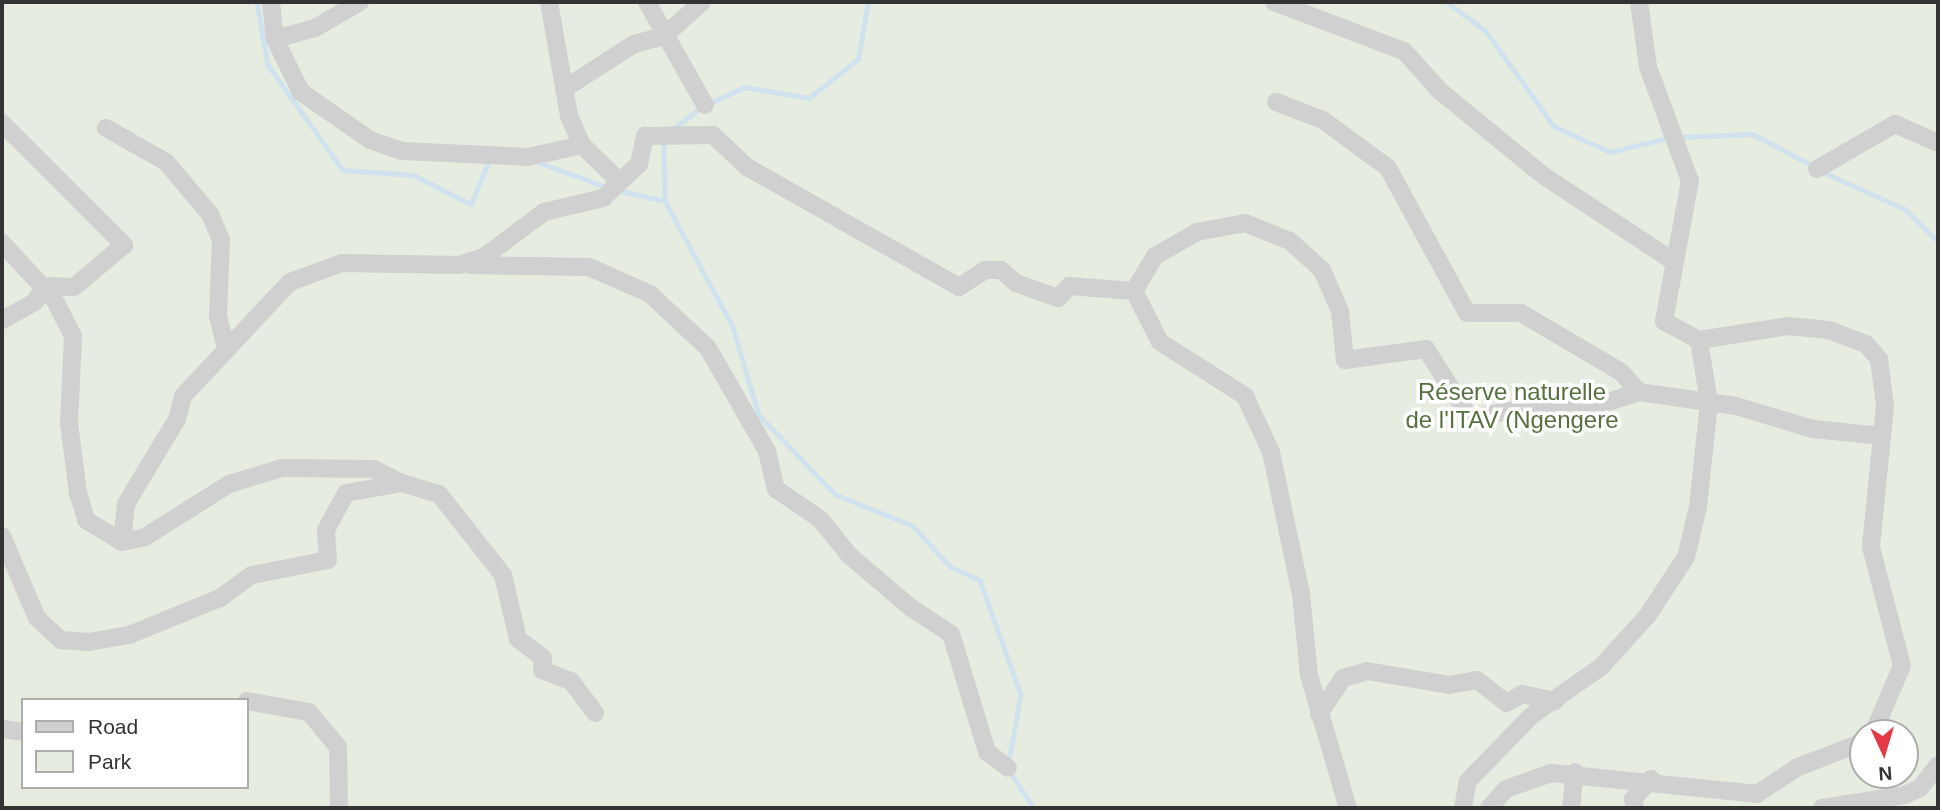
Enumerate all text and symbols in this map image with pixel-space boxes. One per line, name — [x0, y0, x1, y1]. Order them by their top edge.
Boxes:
park label: Réserve naturelle de l'ITAV (Ngengere — [1405, 378, 1619, 434]
legend — [21, 698, 248, 789]
text: Road — [88, 715, 138, 738]
north arrow — [1849, 719, 1919, 789]
text: Park — [88, 750, 131, 773]
text: N — [1878, 762, 1893, 784]

